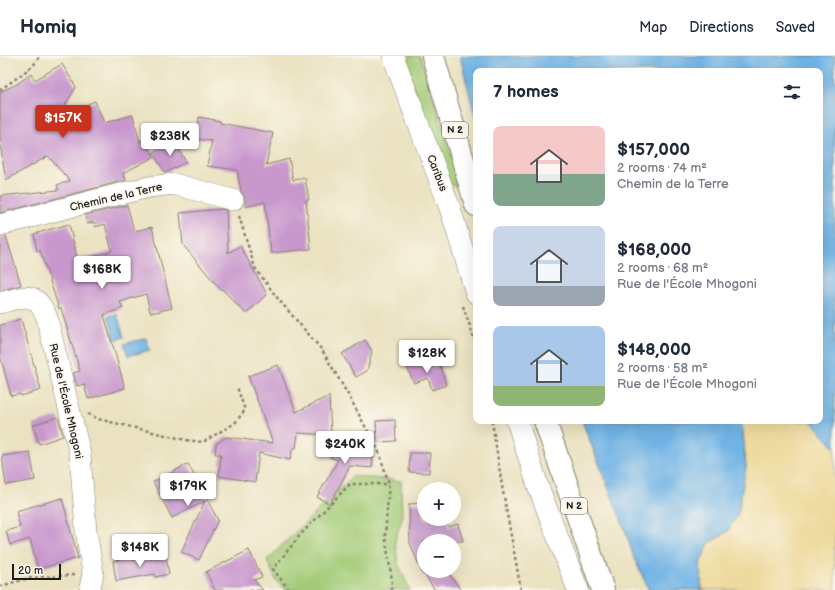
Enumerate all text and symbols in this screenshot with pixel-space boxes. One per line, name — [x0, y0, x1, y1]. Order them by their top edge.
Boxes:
text: Homiq — [20, 16, 77, 39]
text: Map — [639, 19, 667, 36]
text: Directions — [689, 19, 754, 36]
text: Saved — [776, 19, 815, 36]
icon: filters — [781, 81, 803, 103]
text: 7 homes — [493, 82, 559, 102]
pin: $157K — [35, 105, 91, 139]
text: $157K — [44, 110, 82, 126]
road number: N 2 — [442, 122, 468, 138]
pin: $238K — [142, 123, 198, 157]
text: $238K — [150, 128, 190, 144]
text: $157,000 — [617, 140, 690, 160]
icon: home — [525, 142, 573, 190]
street label: Caribus — [424, 153, 450, 194]
text: 2 rooms · 74 m² — [617, 160, 707, 176]
text: Chemin de la Terre — [617, 176, 729, 192]
street label: Chemin de la Terre — [68, 180, 164, 214]
text: $168,000 — [617, 240, 691, 260]
icon: home — [525, 242, 573, 290]
pin: $168K — [74, 256, 130, 290]
text: 2 rooms · 68 m² — [617, 260, 708, 276]
text: $168K — [83, 261, 121, 277]
text: Rue de l'École Mhogoni — [617, 276, 757, 292]
pin: $128K — [399, 340, 455, 374]
text: $148,000 — [617, 340, 691, 360]
street label: Rue de l'École Mhogoni — [46, 342, 87, 460]
icon: home — [525, 342, 573, 390]
text: $128K — [408, 345, 446, 361]
text: 2 rooms · 58 m² — [617, 360, 708, 376]
text: Rue de l'École Mhogoni — [617, 376, 757, 392]
pin: $240K — [317, 431, 373, 465]
text: $240K — [325, 436, 365, 452]
pin: $179K — [160, 473, 216, 507]
text: $179K — [169, 478, 207, 494]
map controls — [417, 482, 461, 578]
button: + — [417, 482, 461, 526]
road number: N 2 — [561, 498, 587, 514]
pin: $148K — [112, 534, 168, 568]
button: − — [417, 534, 461, 578]
text: $148K — [121, 539, 159, 555]
scale bar — [12, 562, 61, 581]
text: 20 m — [18, 564, 43, 577]

